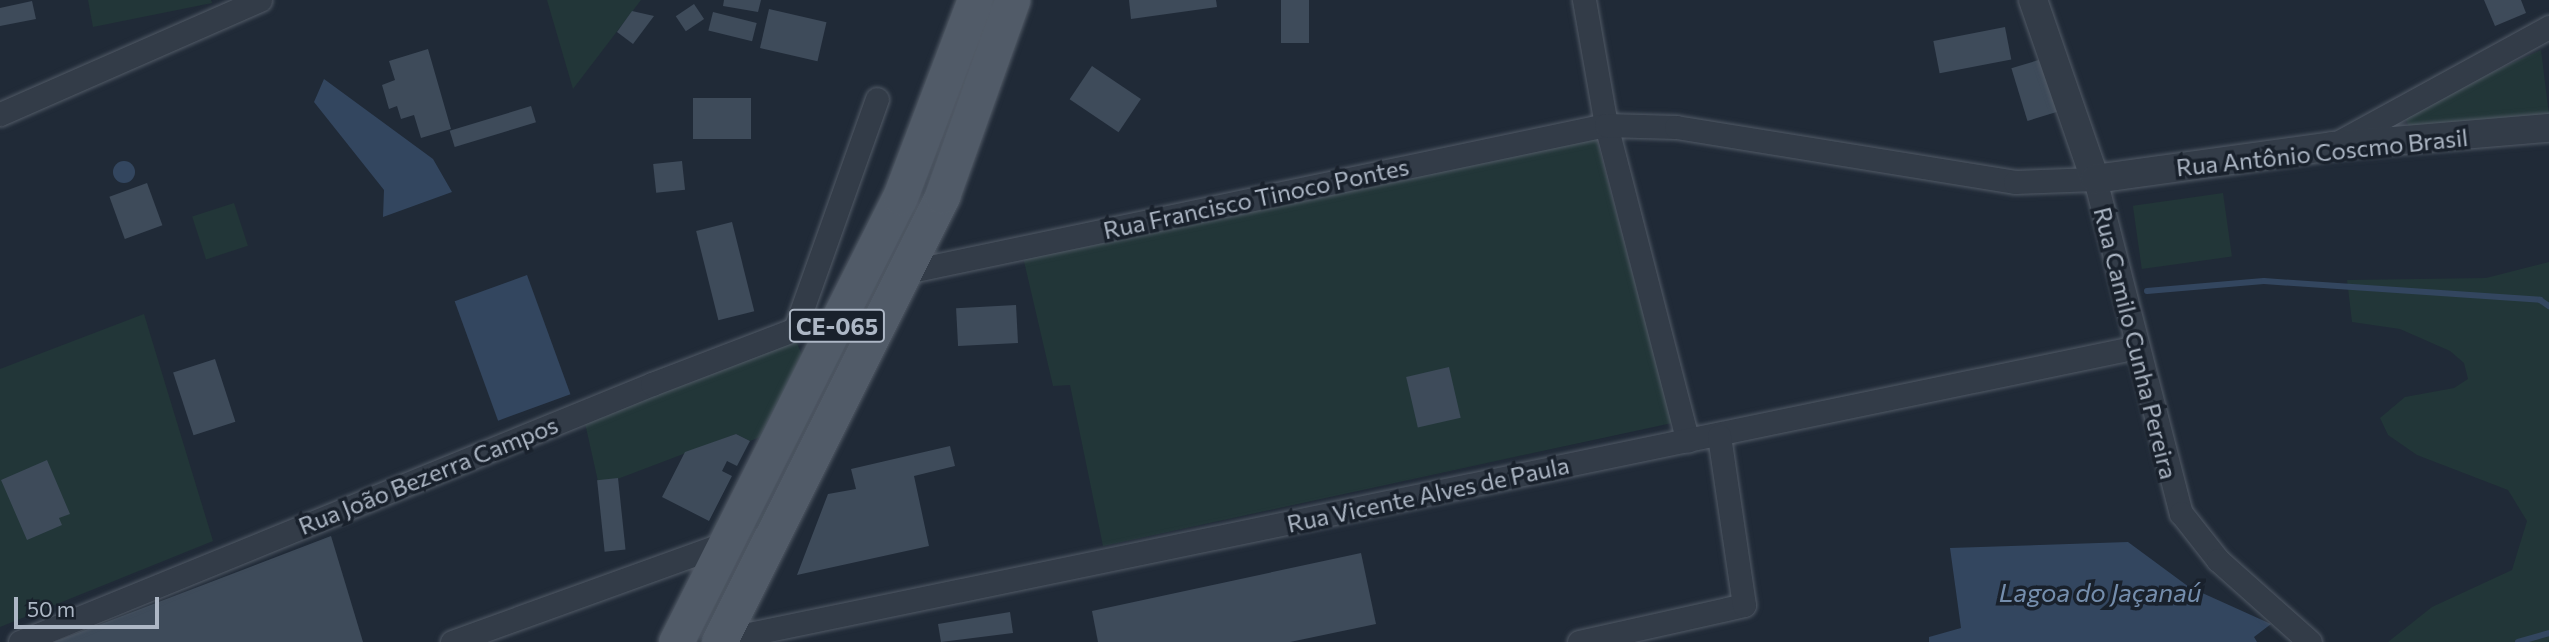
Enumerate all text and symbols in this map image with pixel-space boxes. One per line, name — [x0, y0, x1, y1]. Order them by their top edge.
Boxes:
street label: Rua Antônio Coscmo Brasil — [2175, 122, 2469, 182]
street label: Rua Francisco Tinoco Pontes — [1101, 152, 1411, 244]
street label: Rua Camilo Cunha Pereira — [2088, 204, 2184, 482]
road number: CE-065 — [788, 306, 886, 346]
street label: Rua João Bezerra Campos — [294, 410, 562, 540]
street label: Rua Vicente Alves de Paula — [1284, 450, 1572, 538]
water label: Lagoa do Jaçanaú — [1999, 576, 2201, 608]
scale bar — [18, 582, 163, 626]
text: 50 m — [27, 596, 75, 621]

